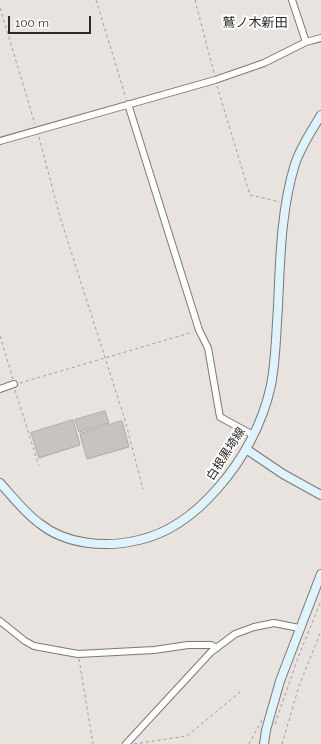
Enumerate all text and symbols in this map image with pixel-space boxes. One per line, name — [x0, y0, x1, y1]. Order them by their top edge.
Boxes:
scale bar — [10, 8, 93, 34]
district label: 鷲ノ木新田 — [223, 15, 287, 31]
text: 100 m — [15, 16, 49, 30]
street label: 白根黒埼線 — [204, 425, 248, 483]

